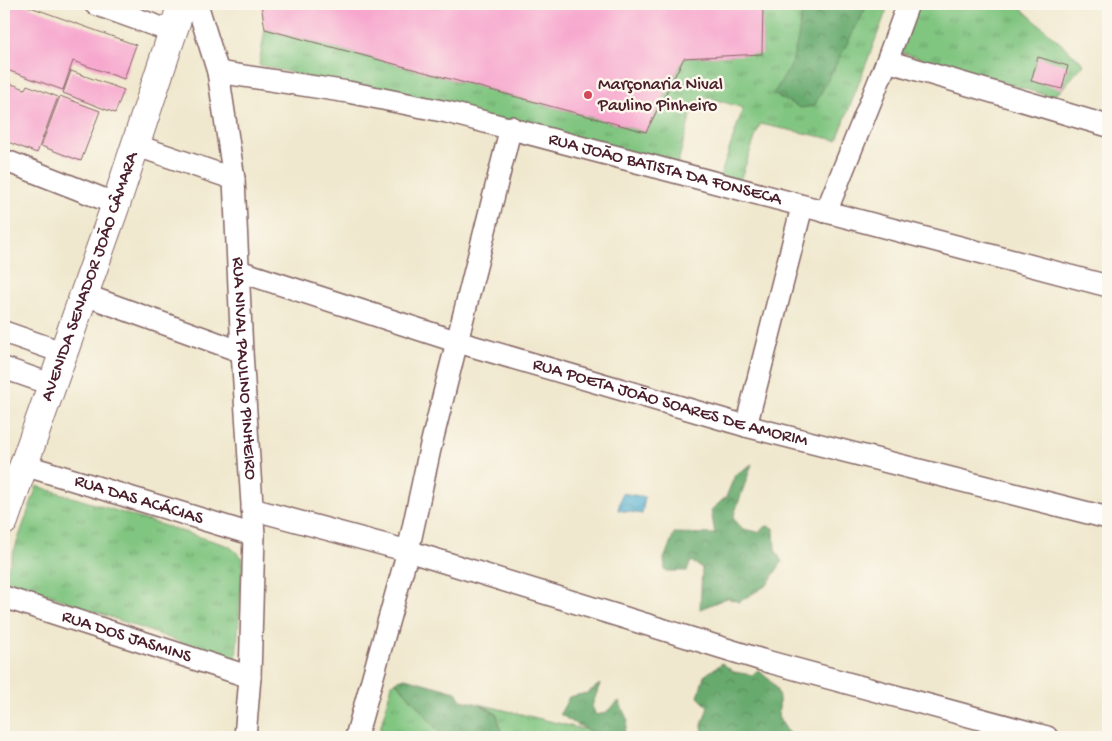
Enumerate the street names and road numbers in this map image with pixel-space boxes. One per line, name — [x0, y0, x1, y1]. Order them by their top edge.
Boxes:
street label: RUA JOÃO BATISTA DA FONSECA — [546, 129, 785, 211]
street label: AVENIDA SENADOR JOÃO CÂMARA — [37, 148, 143, 404]
street label: RUA NIVAL PAULINO PINHEIRO — [227, 256, 261, 481]
street label: RUA POETA JOÃO SOARES DE AMORIM — [530, 354, 811, 452]
street label: RUA DAS ACÁCIAS — [72, 470, 206, 530]
street label: RUA DOS JASMINS — [59, 606, 195, 668]

